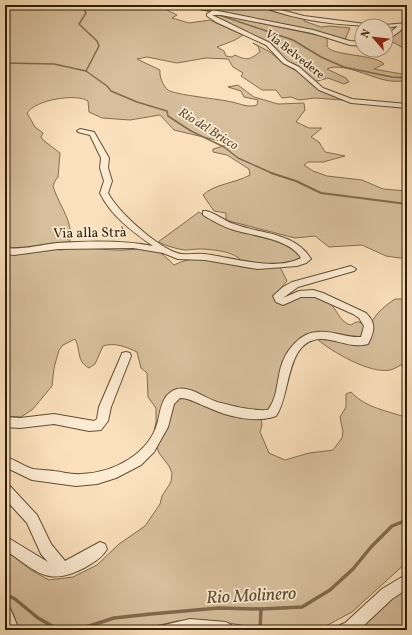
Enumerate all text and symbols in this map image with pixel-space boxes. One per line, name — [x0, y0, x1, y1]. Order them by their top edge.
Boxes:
north arrow — [354, 18, 394, 58]
street label: Via Belvedere — [261, 26, 328, 83]
text: N — [358, 27, 375, 41]
water label: Rio del Bricco — [175, 104, 241, 155]
street label: Via alla Strà — [53, 223, 127, 244]
water label: Rio Molinero — [205, 582, 297, 611]

